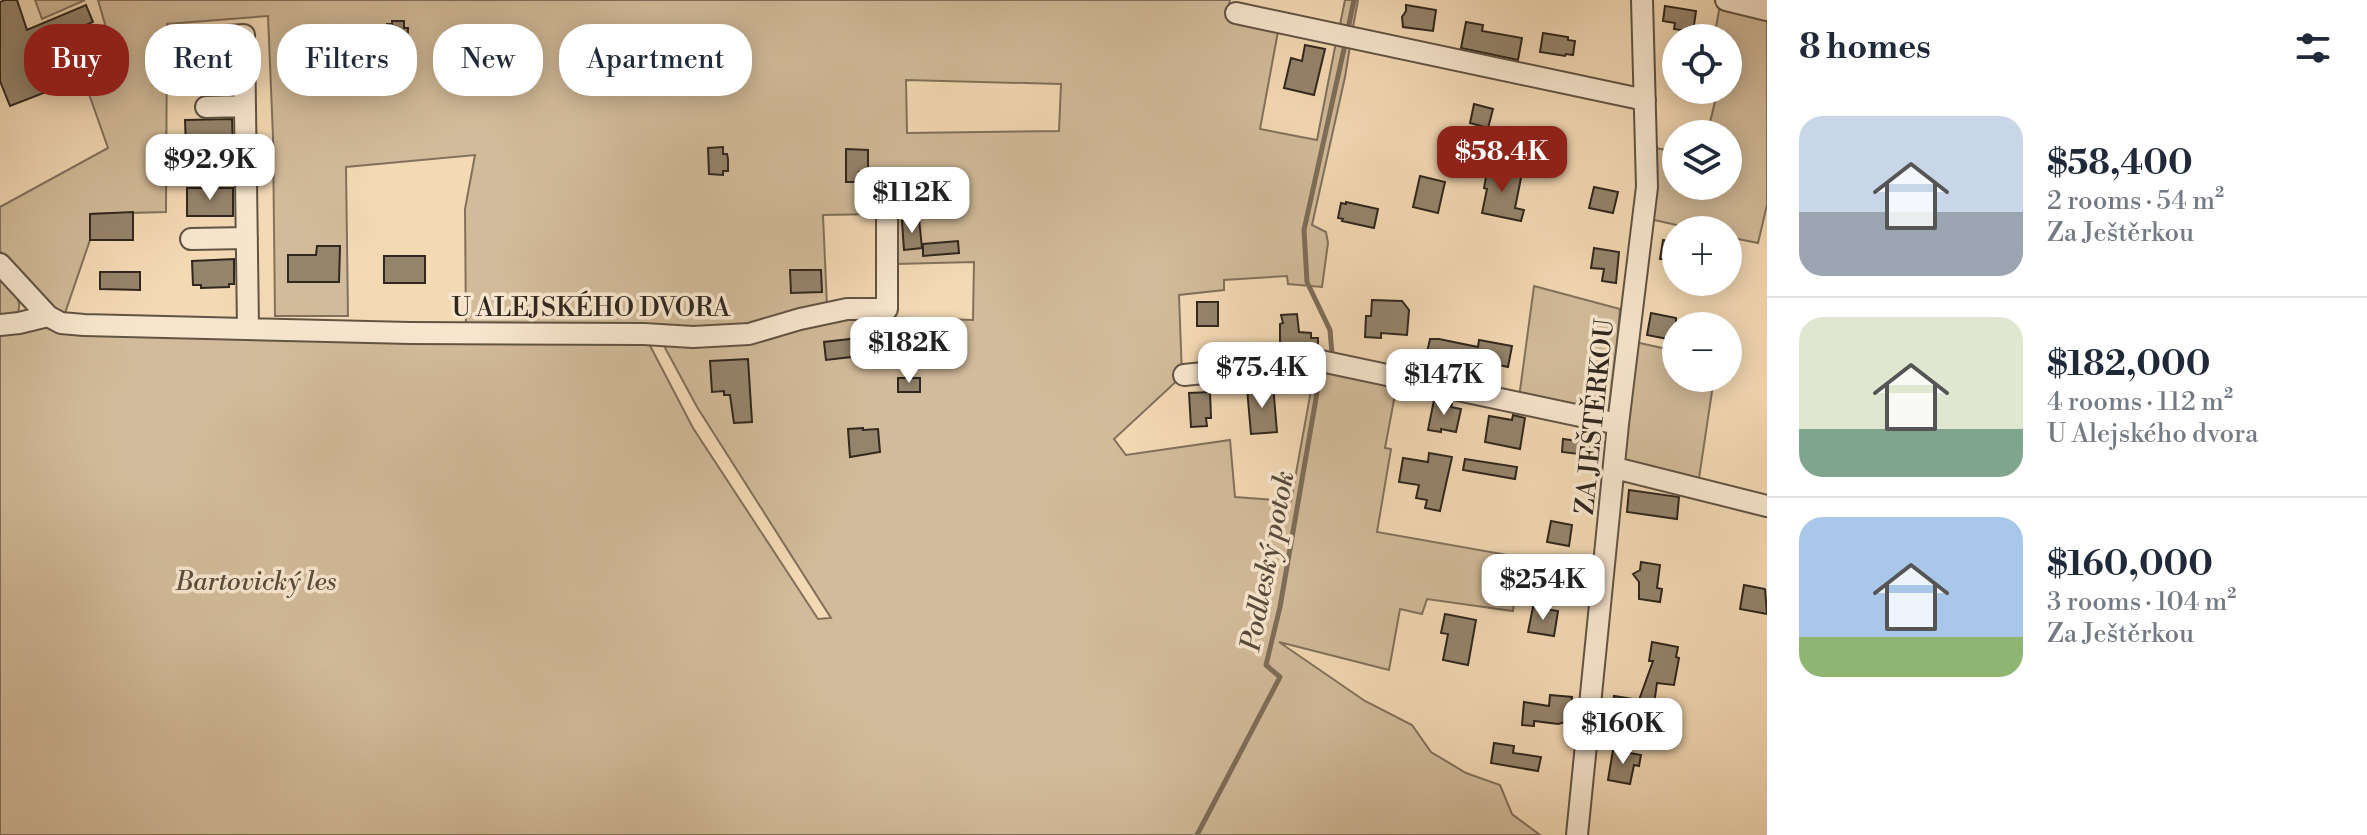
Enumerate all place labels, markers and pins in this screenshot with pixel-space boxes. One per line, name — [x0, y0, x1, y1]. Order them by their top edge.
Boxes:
pin: $58.4K — [1437, 126, 1567, 194]
pin: $92.9K — [145, 134, 275, 202]
pin: $112K — [856, 167, 968, 235]
pin: $182K — [853, 317, 965, 385]
pin: $75.4K — [1197, 342, 1327, 410]
pin: $147K — [1388, 349, 1500, 417]
pin: $254K — [1487, 554, 1599, 622]
pin: $160K — [1567, 698, 1679, 766]

